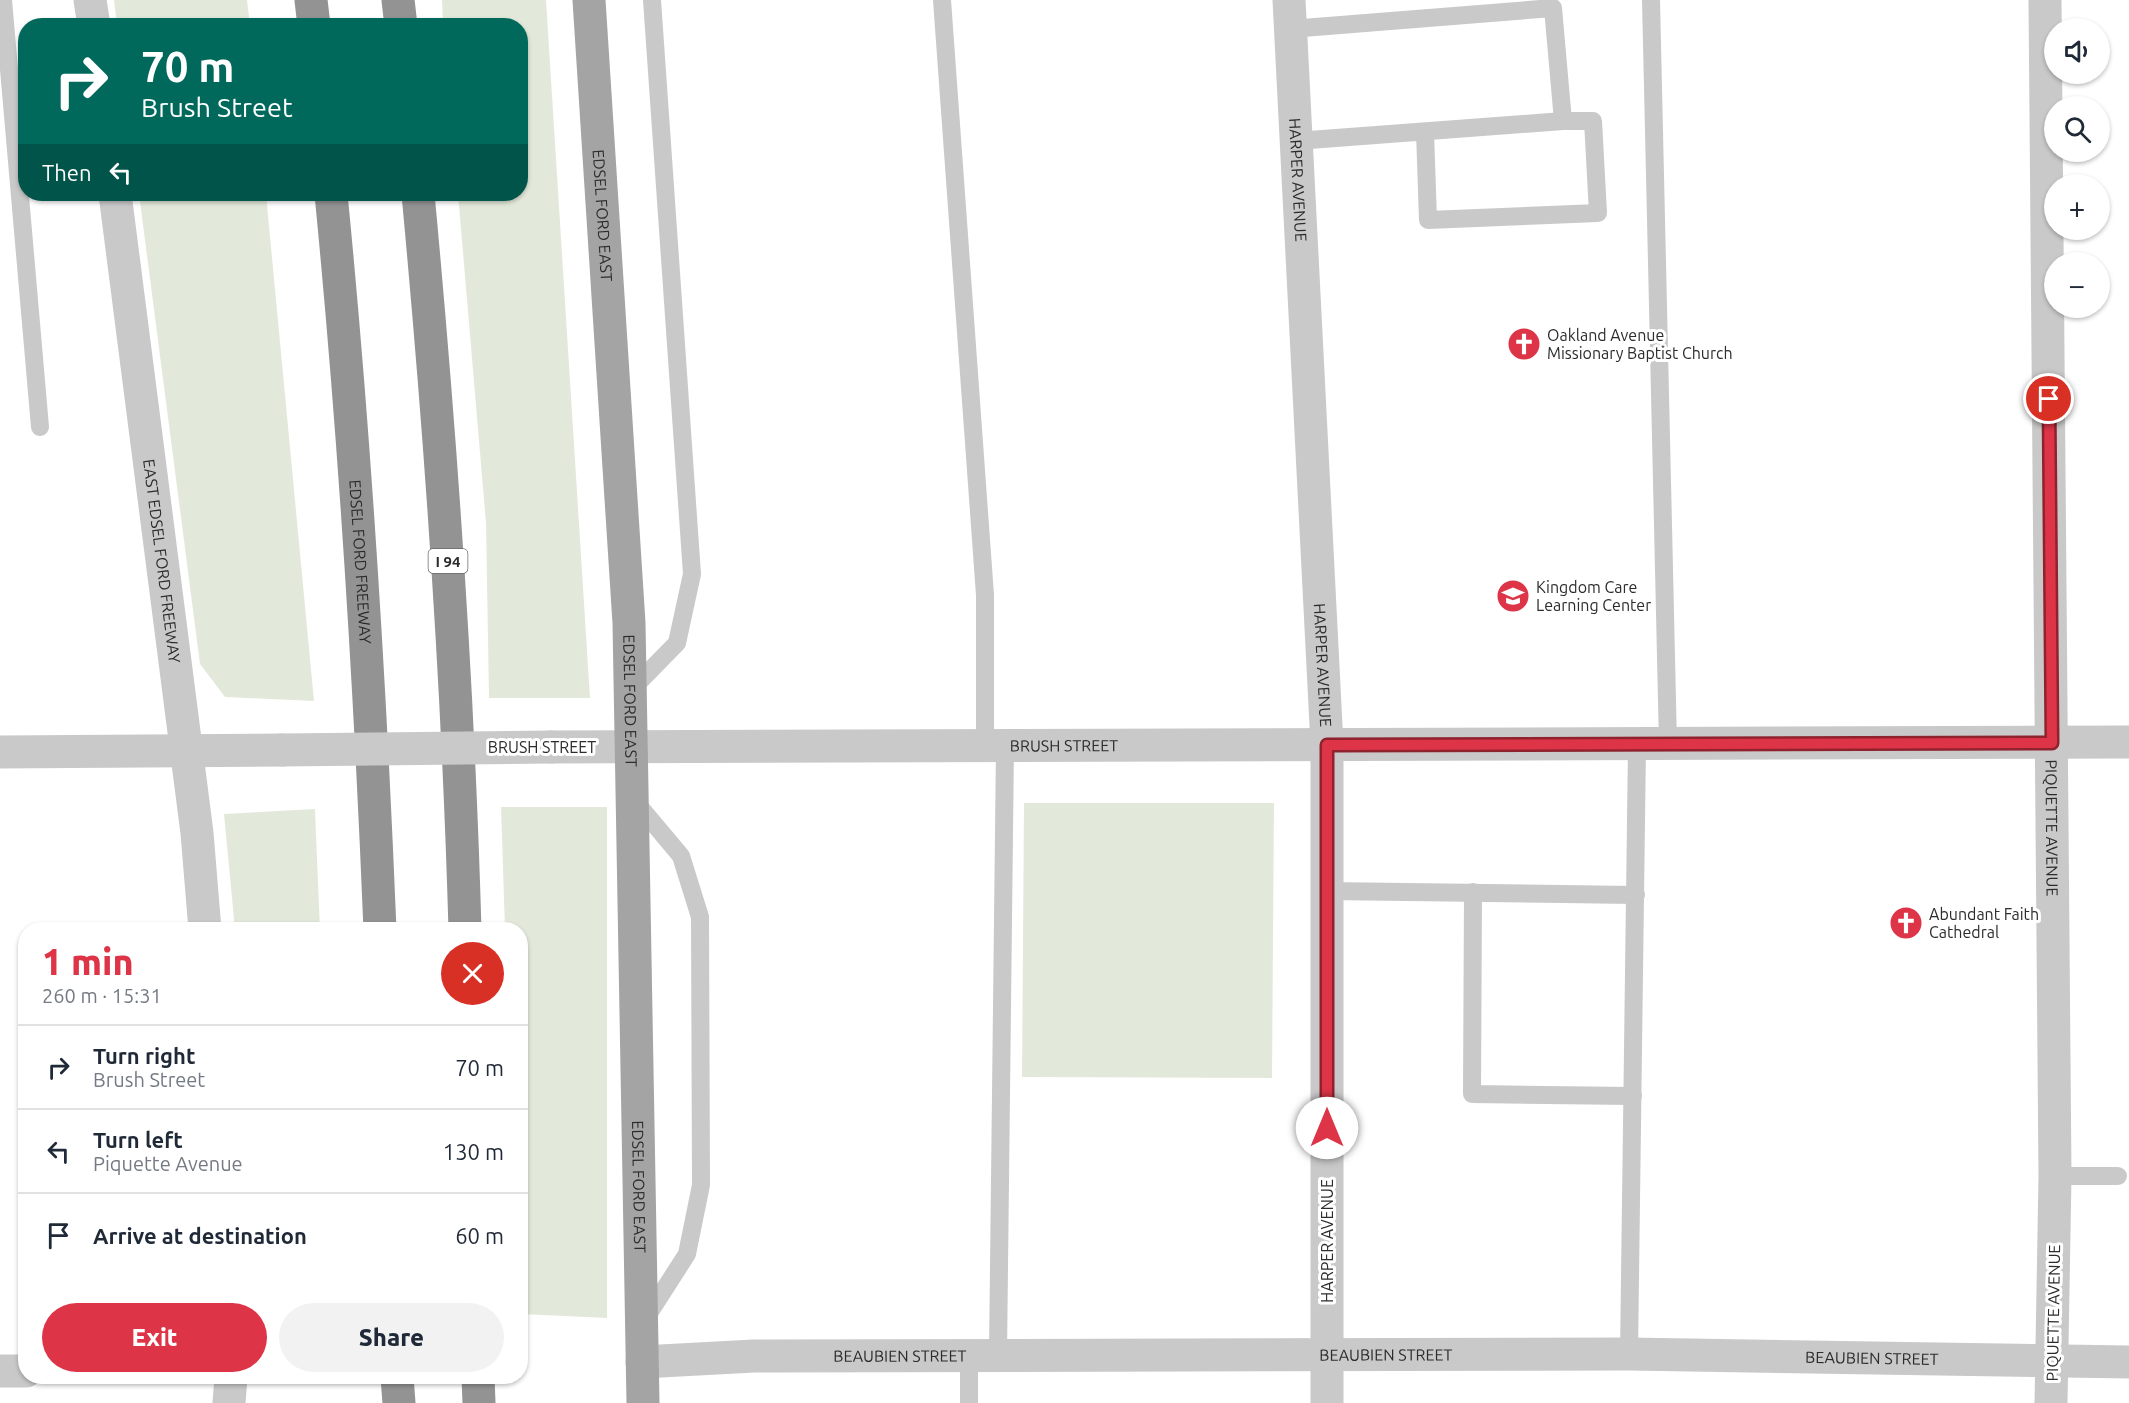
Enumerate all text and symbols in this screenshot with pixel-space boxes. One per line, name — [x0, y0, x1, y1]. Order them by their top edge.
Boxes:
map controls — [2044, 18, 2110, 318]
button: sound — [2044, 18, 2110, 84]
icon: right — [42, 42, 120, 120]
text: 70 m — [141, 43, 235, 90]
text: Brush Street — [141, 92, 293, 122]
button: search — [2044, 96, 2110, 162]
street label: HARPER AVENUE — [1286, 117, 1310, 242]
street label: EDSEL FORD EAST — [590, 149, 616, 282]
icon: left — [104, 156, 137, 189]
text: Then — [42, 160, 92, 185]
button: + — [2044, 174, 2110, 240]
button: − — [2044, 252, 2110, 318]
church icon: Oakland Avenue Missionary Baptist Church — [1506, 326, 1542, 362]
place label: Oakland Avenue Missionary Baptist Church — [1547, 326, 1733, 362]
pin — [2023, 373, 2074, 424]
icon: arrive — [2032, 382, 2065, 415]
street label: EAST EDSEL FORD FREEWAY — [140, 458, 184, 665]
street label: EDSEL FORD FREEWAY — [346, 479, 375, 645]
road number: I 94 — [428, 549, 468, 573]
school or university icon: Kingdom Care Learning Center — [1495, 578, 1531, 614]
place label: Kingdom Care Learning Center — [1536, 578, 1651, 614]
street label: HARPER AVENUE — [1311, 603, 1335, 727]
street label: EDSEL FORD EAST — [620, 634, 641, 767]
street label: BRUSH STREET — [1010, 736, 1118, 755]
street label: BRUSH STREET — [488, 738, 596, 756]
street label: PIQUETTE AVENUE — [2042, 759, 2062, 897]
church icon: Abundant Faith Cathedral — [1888, 905, 1924, 941]
place label: Abundant Faith Cathedral — [1929, 905, 2039, 941]
text: 1 min — [42, 941, 134, 982]
button: close — [441, 942, 504, 1005]
text: 260 m · 15:31 — [42, 984, 162, 1007]
text: Turn right — [93, 1043, 195, 1068]
icon: right — [42, 1051, 75, 1084]
text: 70 m — [455, 1055, 504, 1080]
text: Brush Street — [93, 1068, 205, 1091]
position arrow — [1295, 1096, 1359, 1160]
street label: EDSEL FORD EAST — [629, 1120, 649, 1253]
text: Turn left — [93, 1127, 183, 1152]
icon: left — [42, 1135, 75, 1168]
text: 130 m — [443, 1139, 504, 1164]
text: Piquette Avenue — [93, 1152, 243, 1175]
street label: HARPER AVENUE — [1318, 1179, 1336, 1303]
icon: arrive — [42, 1219, 75, 1252]
text: Arrive at destination — [93, 1223, 307, 1248]
text: 60 m — [455, 1223, 504, 1248]
street label: PIQUETTE AVENUE — [2043, 1244, 2063, 1382]
button: Exit — [42, 1303, 267, 1372]
button: Share — [279, 1303, 504, 1372]
street label: BEAUBIEN STREET — [1319, 1345, 1453, 1364]
street label: BEAUBIEN STREET — [833, 1347, 967, 1365]
street label: BEAUBIEN STREET — [1805, 1348, 1939, 1368]

